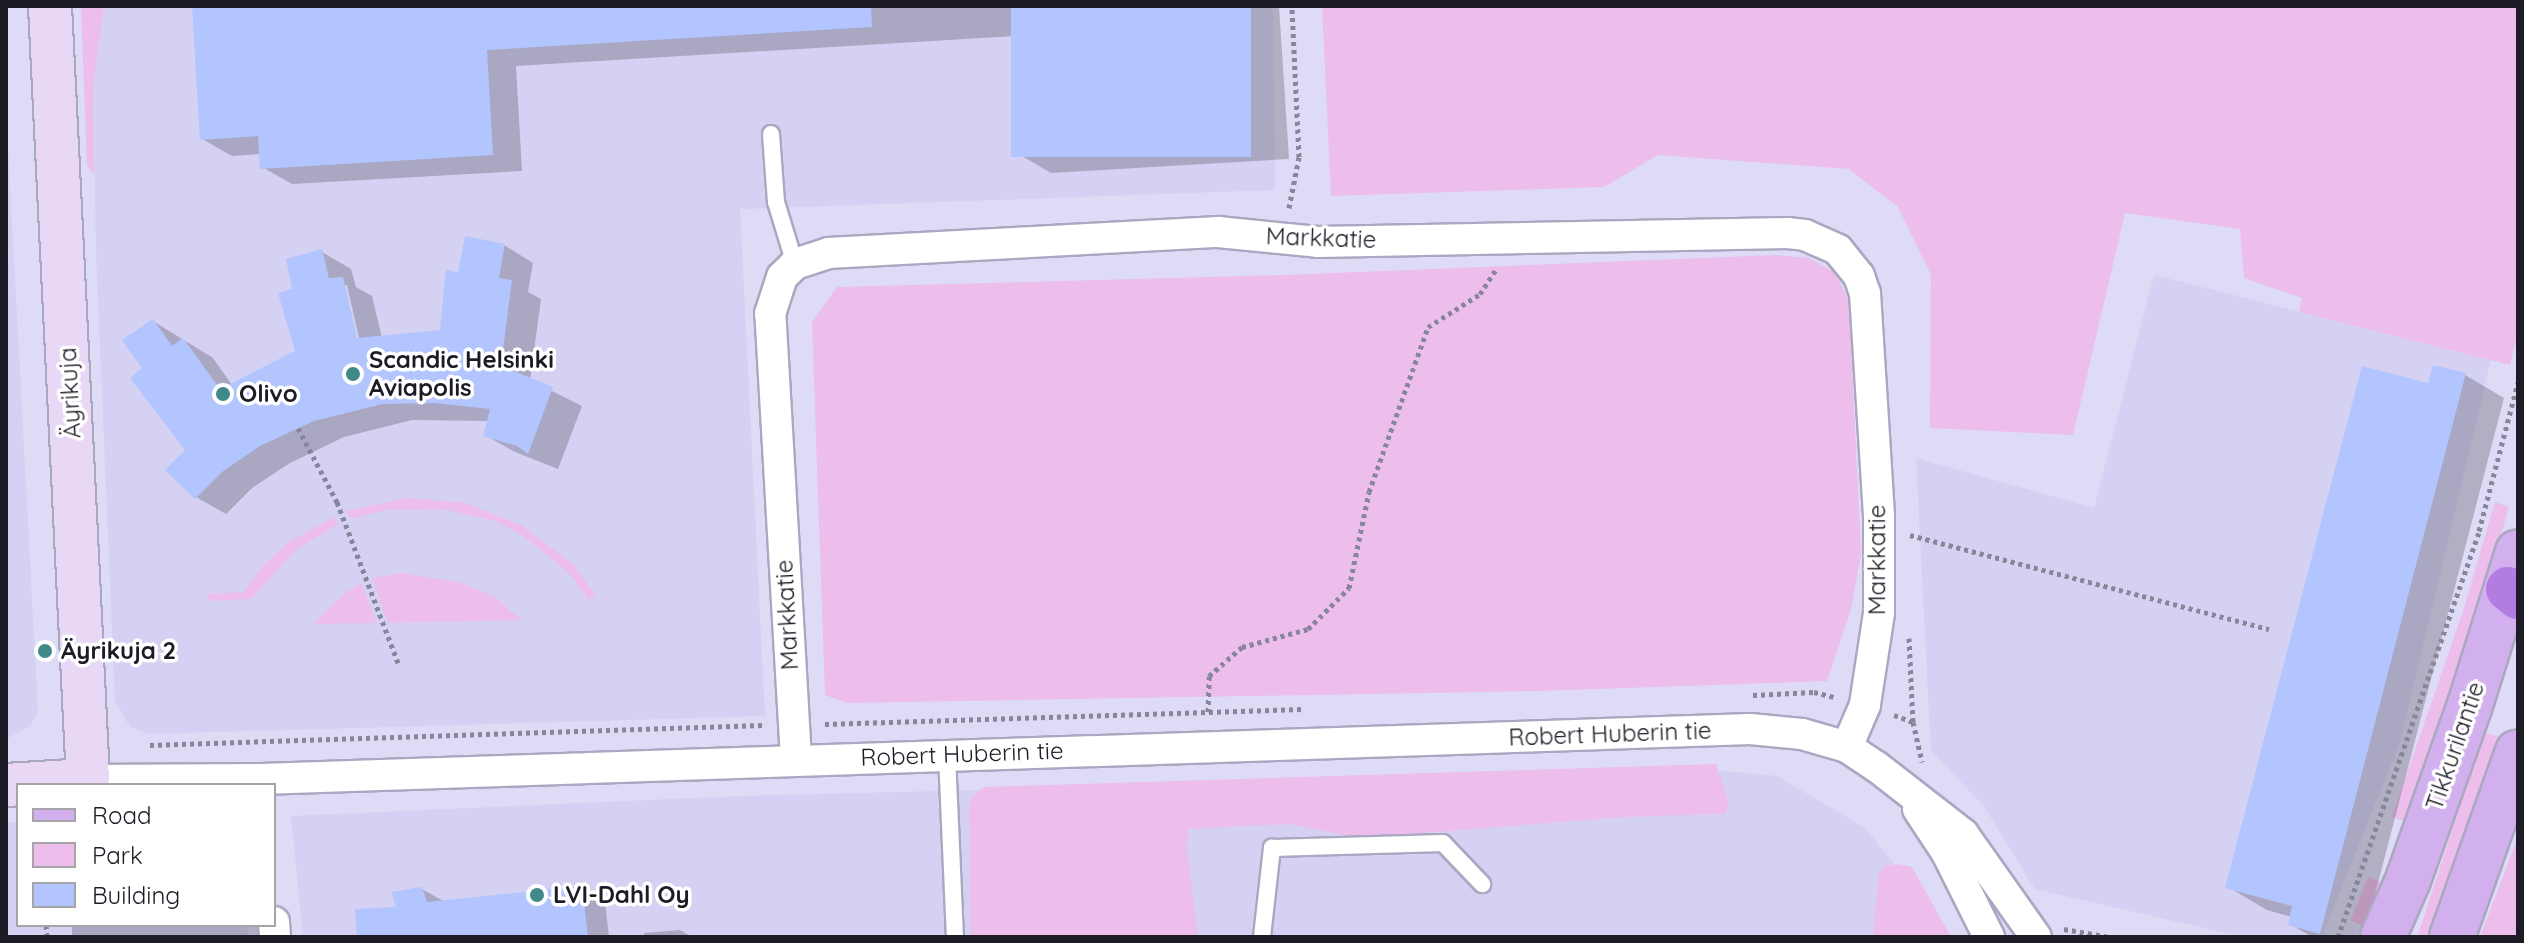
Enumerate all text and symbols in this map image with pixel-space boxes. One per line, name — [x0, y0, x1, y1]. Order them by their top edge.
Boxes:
street label: Markkatie — [1265, 222, 1377, 254]
place label: Scandic Helsinki Aviapolis — [369, 346, 554, 402]
street label: Äyrikuja — [53, 347, 87, 439]
marker: Scandic Helsinki Aviapolis — [344, 365, 362, 383]
place label: Olivo — [239, 380, 298, 408]
marker: Olivo — [214, 385, 232, 403]
street label: Markkatie — [1863, 505, 1891, 615]
street label: Markkatie — [770, 559, 804, 671]
place label: Äyrikuja 2 — [61, 637, 176, 665]
marker: Äyrikuja 2 — [36, 642, 54, 660]
street label: Tikkurilantie — [2420, 678, 2490, 814]
street label: Robert Huberin tie — [1508, 716, 1712, 752]
street label: Robert Huberin tie — [860, 736, 1064, 772]
legend — [16, 783, 276, 927]
text: Road — [92, 800, 152, 830]
text: Park — [92, 840, 143, 870]
text: Building — [92, 880, 180, 910]
place label: LVI-Dahl Oy — [553, 881, 689, 909]
marker: LVI-Dahl Oy — [528, 886, 546, 904]

